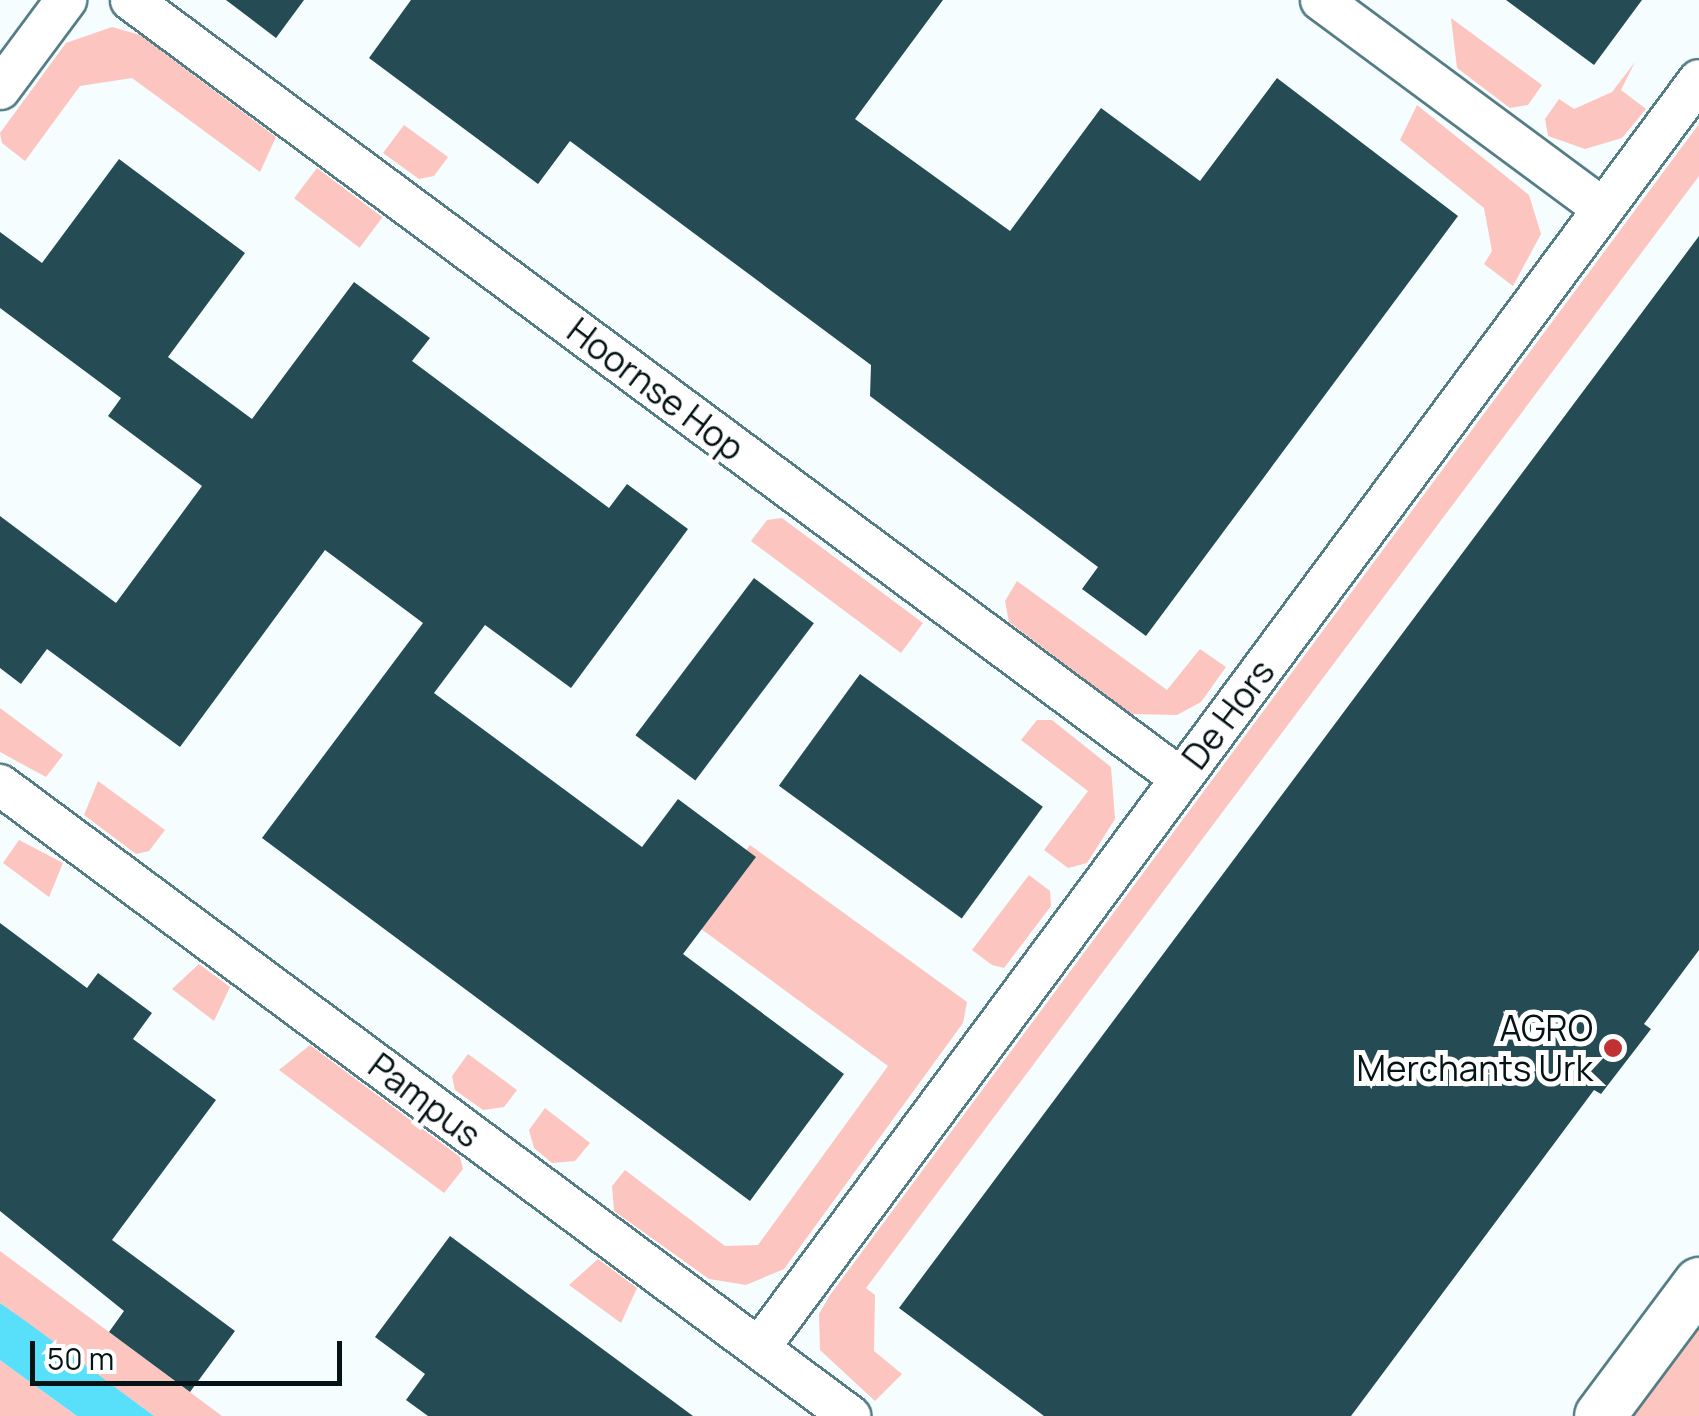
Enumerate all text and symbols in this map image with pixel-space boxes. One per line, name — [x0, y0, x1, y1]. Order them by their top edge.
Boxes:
street label: Hoornse Hop — [560, 309, 752, 469]
street label: De Hors — [1173, 651, 1283, 777]
place label: AGRO Merchants Urk — [1357, 1007, 1593, 1089]
marker: AGRO Merchants Urk — [1602, 1037, 1624, 1059]
street label: Pampus — [361, 1044, 489, 1156]
scale bar — [35, 1321, 348, 1383]
text: 50 m — [47, 1338, 114, 1379]

